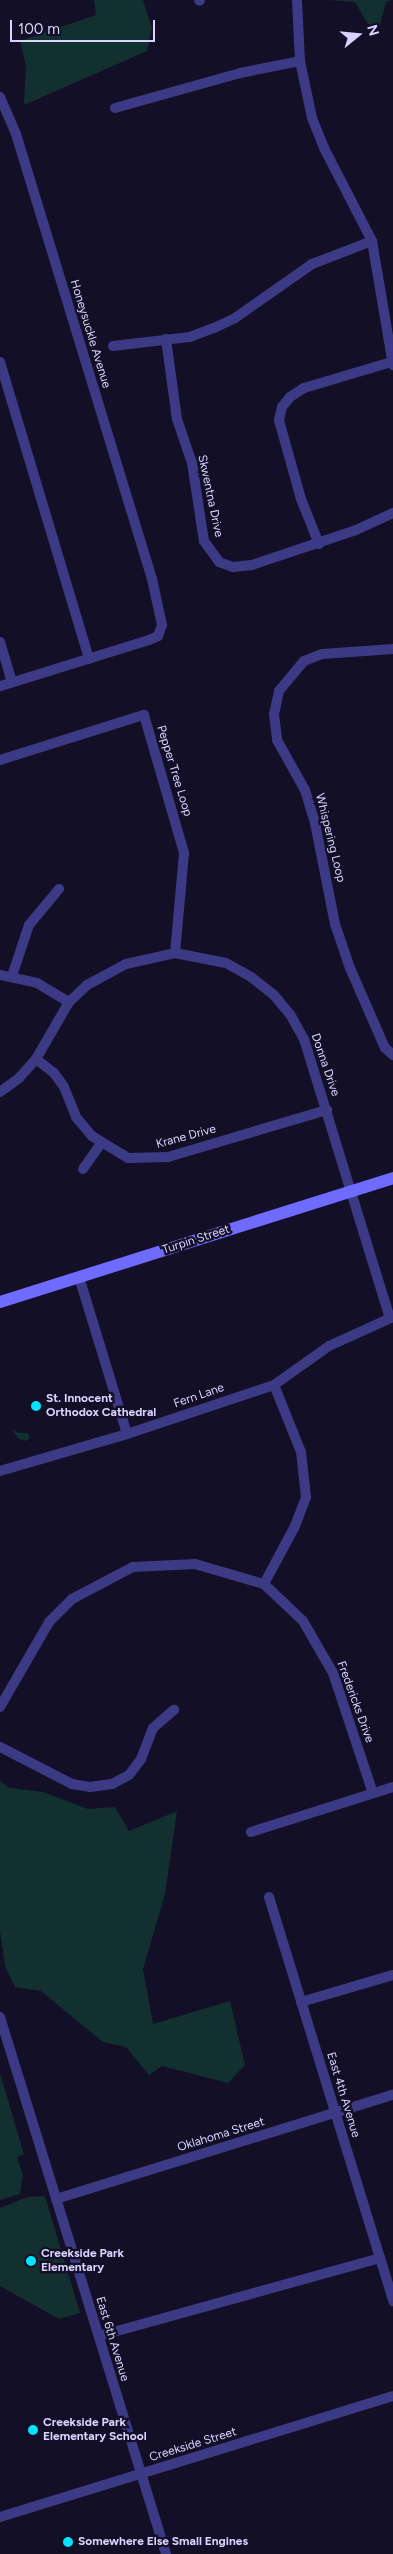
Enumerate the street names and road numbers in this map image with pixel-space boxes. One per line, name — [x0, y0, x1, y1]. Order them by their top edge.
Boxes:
street label: Honeysuckle Avenue — [67, 278, 113, 390]
street label: Skwentna Drive — [194, 454, 226, 538]
street label: Pepper Tree Loop — [153, 724, 195, 818]
street label: Whispering Loop — [312, 792, 348, 884]
street label: Donna Drive — [308, 1032, 342, 1098]
street label: Krane Drive — [154, 1122, 218, 1152]
street label: Turpin Street — [161, 1222, 231, 1258]
street label: Fern Lane — [172, 1381, 226, 1411]
street label: Fredericks Drive — [334, 1659, 376, 1745]
street label: East 4th Avenue — [323, 2051, 363, 2139]
street label: Oklahoma Street — [176, 2115, 266, 2155]
street label: East 6th Avenue — [92, 2295, 132, 2383]
street label: Creekside Street — [148, 2425, 238, 2465]

